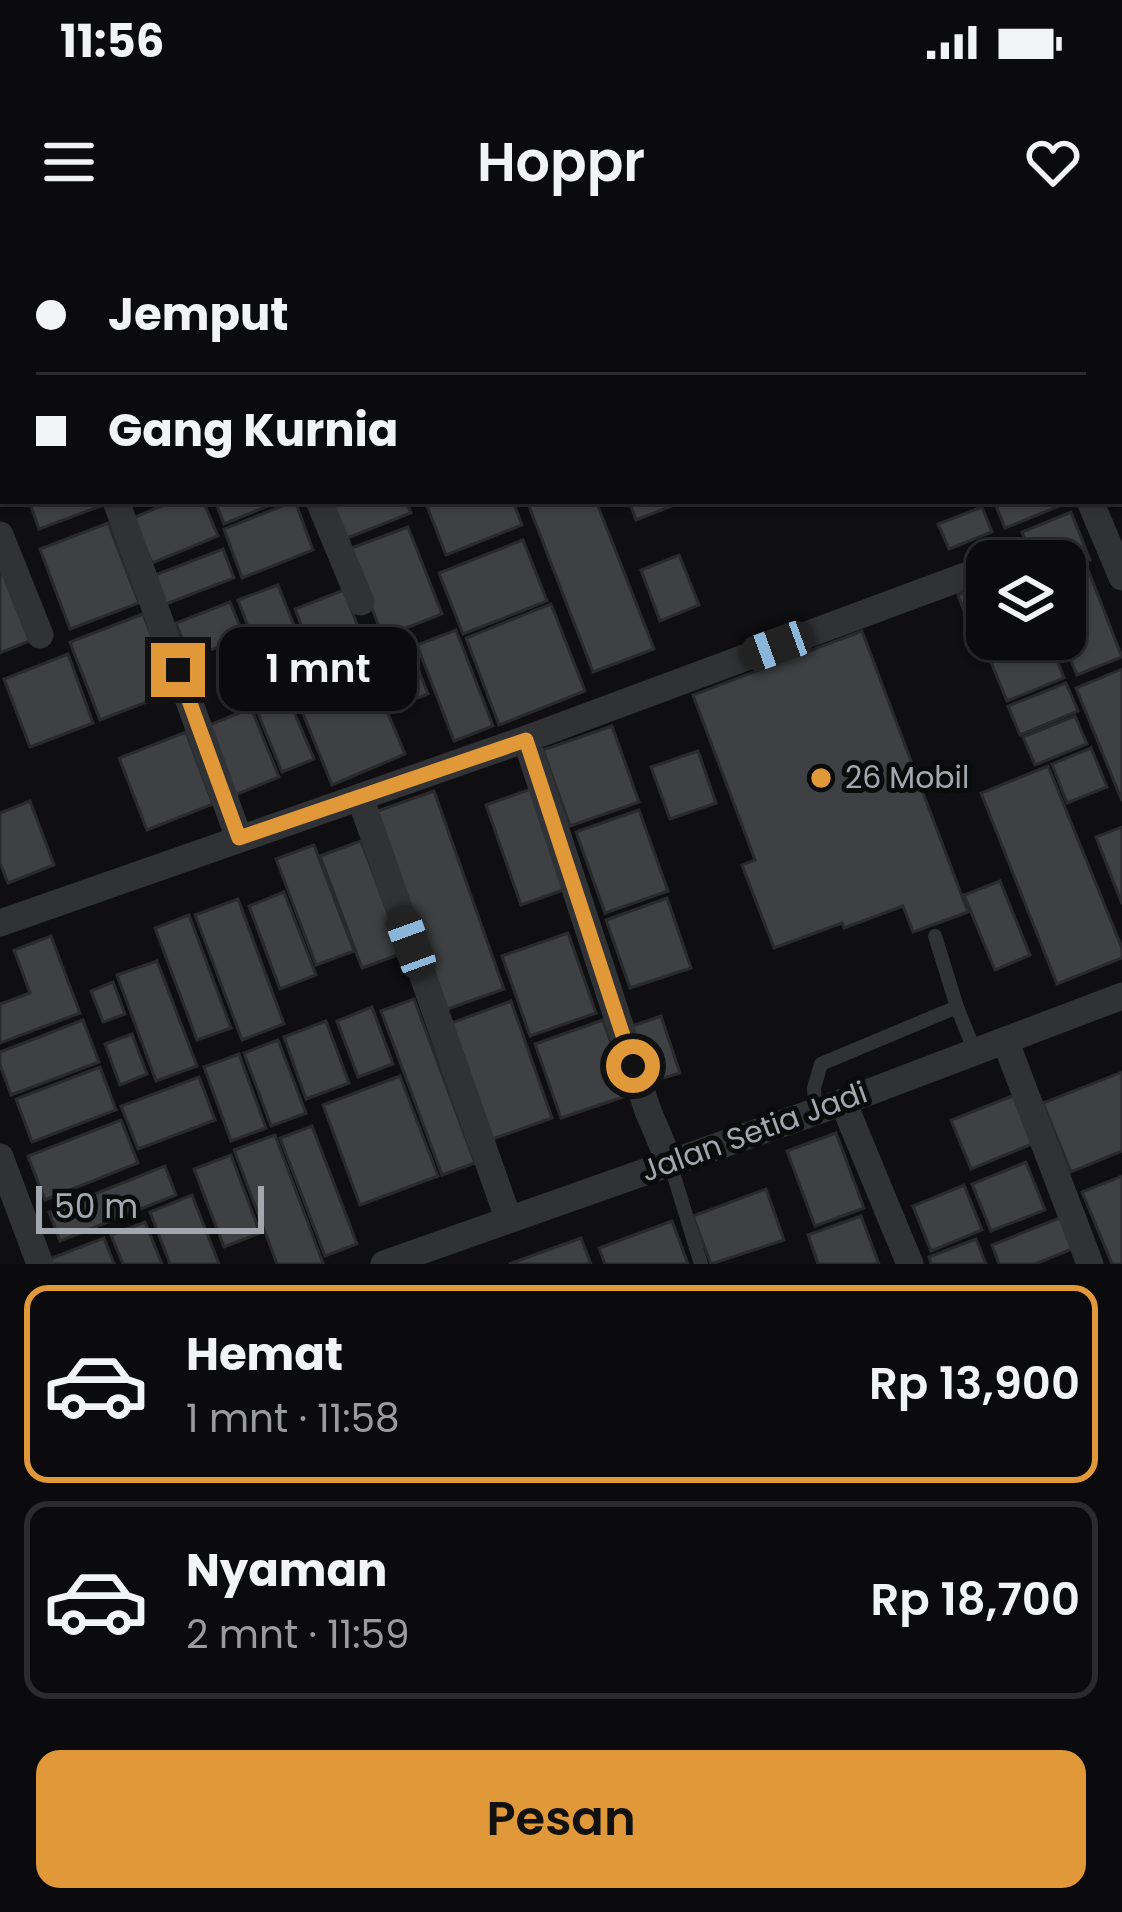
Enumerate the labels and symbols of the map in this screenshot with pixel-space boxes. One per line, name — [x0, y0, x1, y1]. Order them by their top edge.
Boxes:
car — [737, 617, 817, 675]
callout: 1 mnt — [220, 628, 418, 712]
route end — [151, 643, 205, 697]
place label: 26 Mobil — [845, 756, 969, 799]
marker: 26 Mobil — [808, 765, 834, 791]
car — [382, 903, 440, 983]
route start — [606, 1039, 660, 1093]
street label: Jalan Setia Jadi — [635, 1071, 873, 1192]
scale bar — [36, 1180, 264, 1233]

